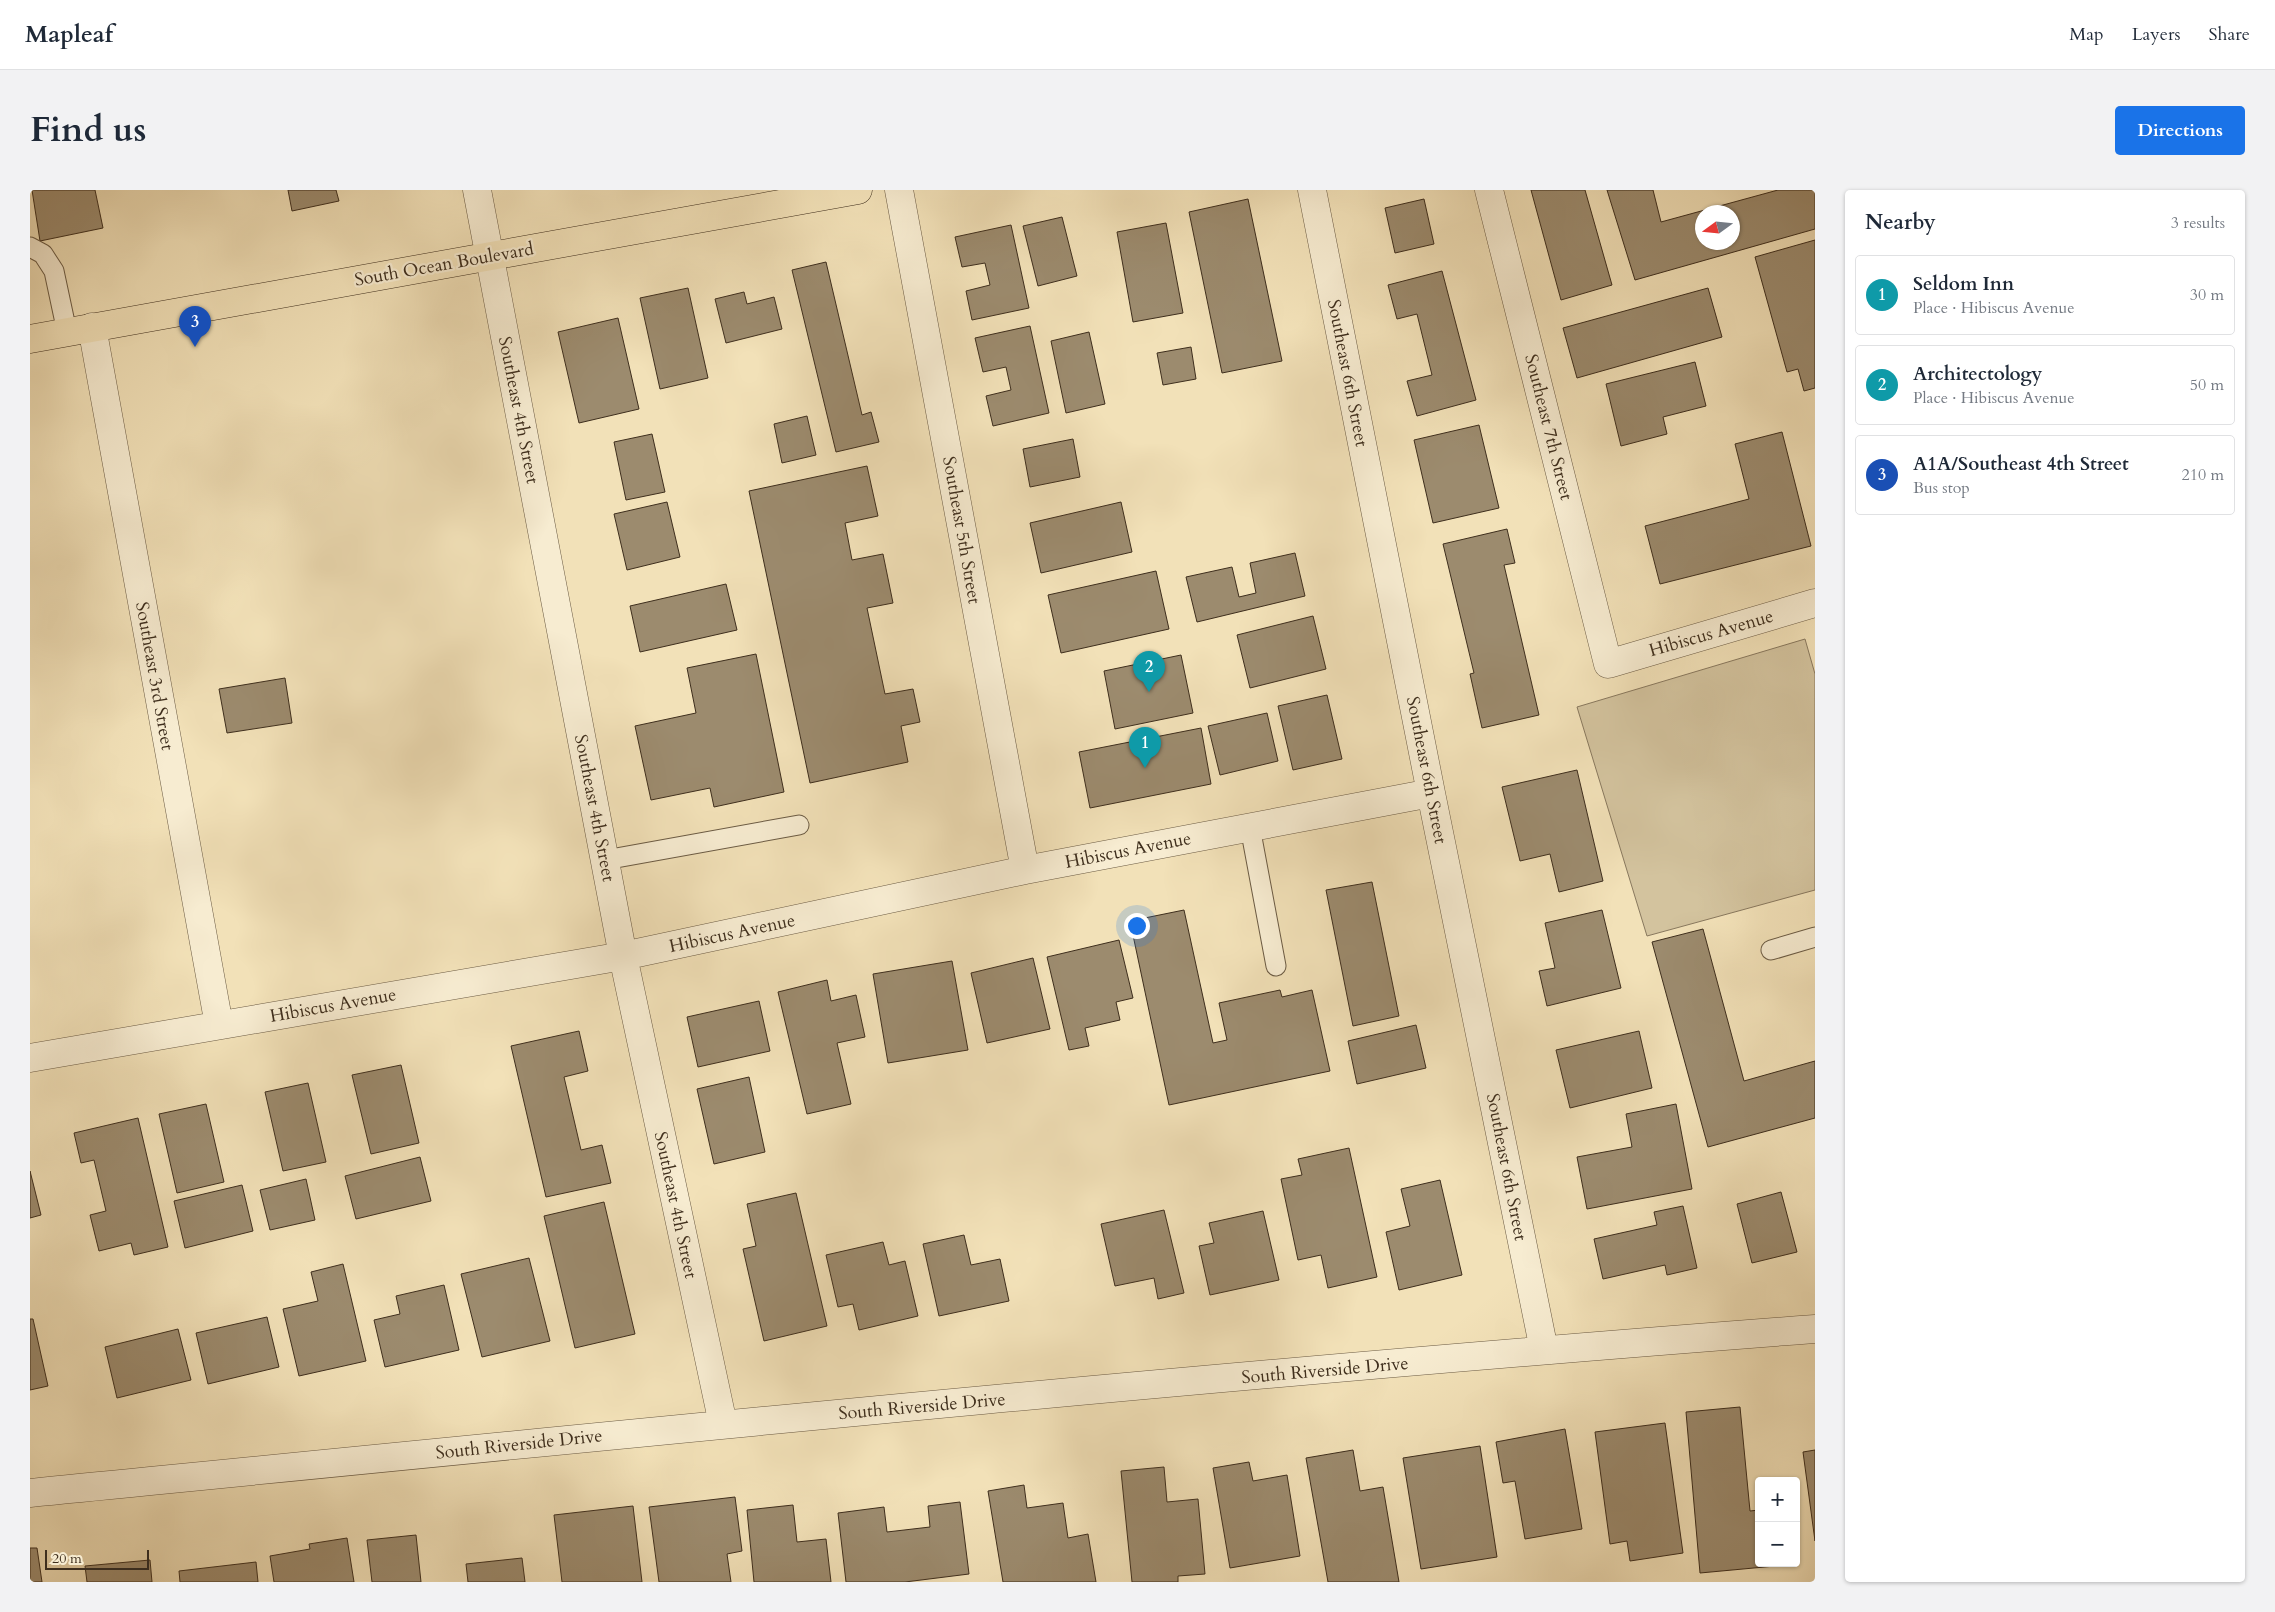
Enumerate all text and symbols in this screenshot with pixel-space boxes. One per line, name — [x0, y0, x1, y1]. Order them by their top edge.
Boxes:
text: Mapleaf — [25, 18, 113, 51]
text: Map — [2069, 22, 2104, 47]
text: Layers — [2132, 22, 2181, 47]
text: Share — [2209, 22, 2250, 47]
text: Find us — [30, 106, 146, 154]
button: Directions — [2115, 106, 2245, 155]
north arrow — [1695, 205, 1740, 250]
text: Nearby — [1865, 208, 1936, 237]
text: 3 results — [2171, 212, 2225, 234]
street label: South Ocean Boulevard — [353, 236, 536, 293]
text: Seldom Inn — [1913, 271, 2014, 297]
text: 1 — [1878, 284, 1886, 306]
text: 30 m — [2190, 284, 2224, 306]
street label: Southeast 6th Street — [1321, 297, 1374, 449]
text: Place · Hibiscus Avenue — [1913, 297, 2075, 319]
pin: 3 — [179, 306, 211, 347]
street label: Southeast 4th Street — [492, 334, 545, 486]
street label: Southeast 7th Street — [1518, 352, 1579, 503]
text: Architectology — [1913, 361, 2042, 387]
text: 2 — [1878, 374, 1886, 396]
text: 50 m — [2190, 374, 2224, 396]
text: Place · Hibiscus Avenue — [1913, 387, 2075, 409]
text: A1A/Southeast 4th Street — [1913, 451, 2129, 477]
street label: Southeast 5th Street — [936, 454, 987, 606]
text: 3 — [1878, 464, 1886, 486]
text: 210 m — [2182, 464, 2224, 486]
text: Bus stop — [1913, 477, 1970, 499]
street label: Southeast 3rd Street — [129, 600, 180, 753]
street label: Hibiscus Avenue — [1646, 604, 1776, 663]
pin: 2 — [1133, 651, 1165, 692]
street label: Southeast 6th Street — [1400, 694, 1453, 846]
pin: 1 — [1129, 727, 1161, 768]
street label: Southeast 4th Street — [568, 732, 621, 884]
street label: Hibiscus Avenue — [1063, 826, 1193, 875]
street label: Hibiscus Avenue — [667, 908, 797, 959]
your location — [1124, 913, 1150, 939]
street label: Hibiscus Avenue — [268, 982, 398, 1029]
street label: Southeast 6th Street — [1480, 1091, 1533, 1243]
street label: Southeast 4th Street — [648, 1129, 703, 1281]
street label: South Riverside Drive — [1240, 1351, 1410, 1390]
street label: South Riverside Drive — [837, 1387, 1007, 1426]
street label: South Riverside Drive — [434, 1423, 604, 1466]
map controls — [1755, 1477, 1800, 1567]
button: + — [1755, 1477, 1800, 1522]
button: − — [1755, 1522, 1800, 1567]
scale bar — [45, 1547, 149, 1570]
text: 20 m — [52, 1549, 82, 1568]

